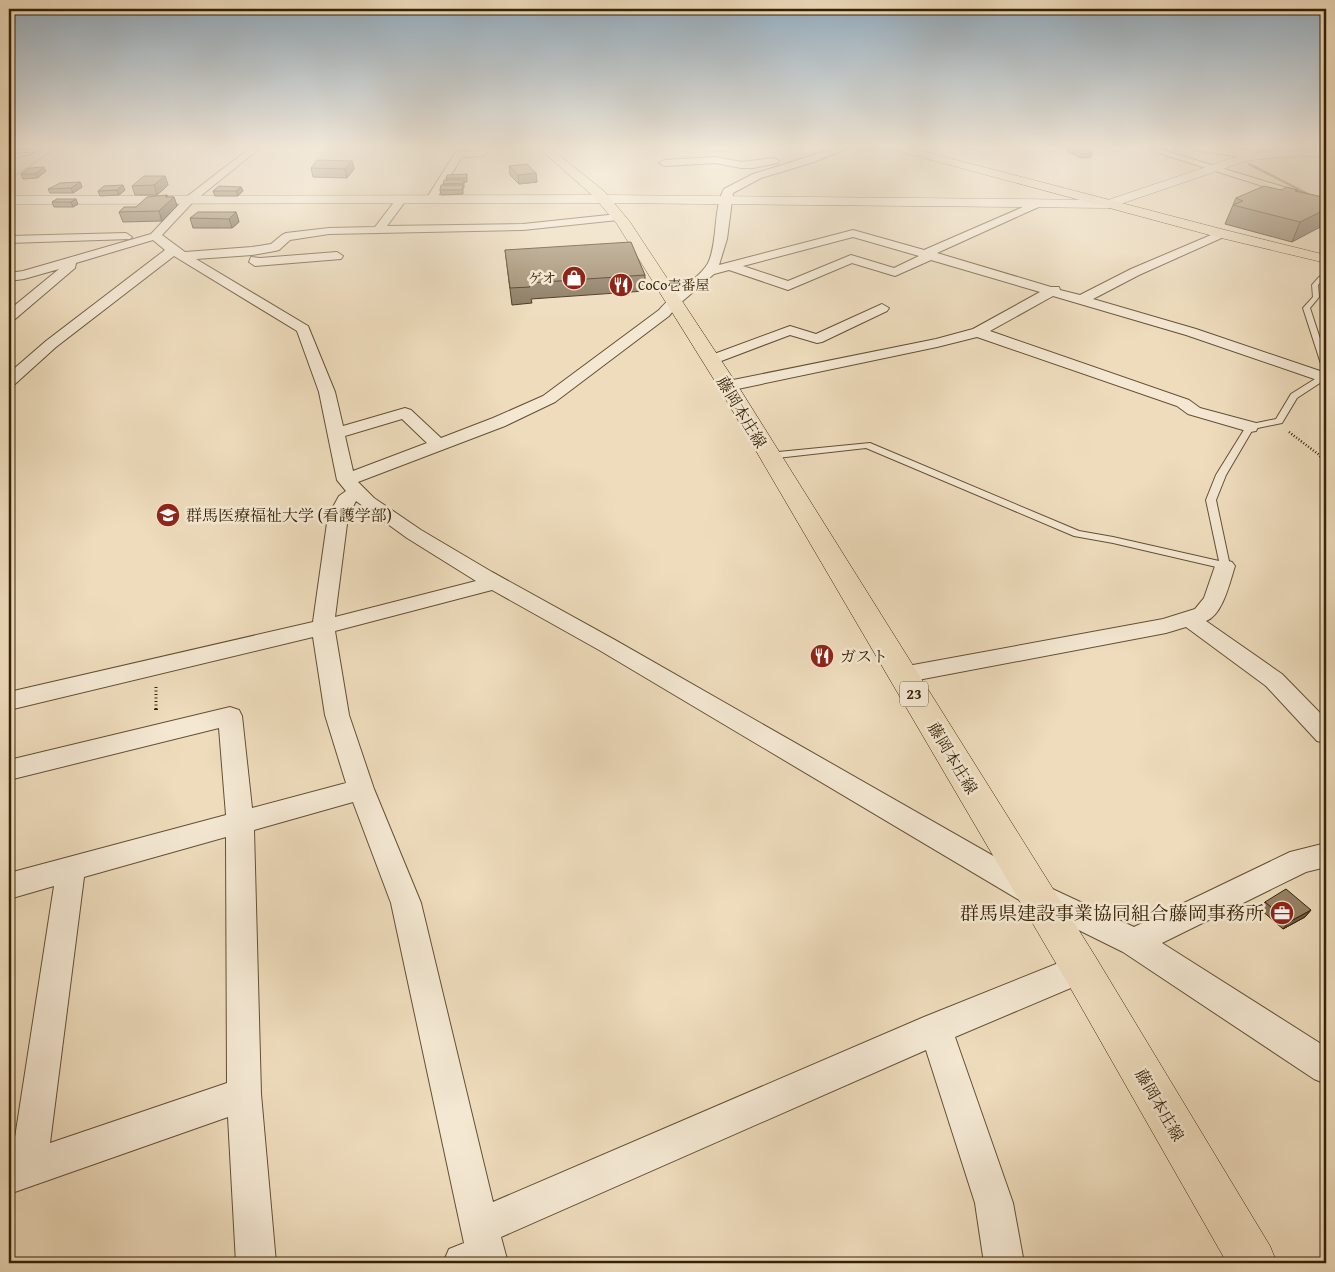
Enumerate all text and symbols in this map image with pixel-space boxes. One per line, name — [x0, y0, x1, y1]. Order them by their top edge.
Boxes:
shop icon: ゲオ — [561, 265, 587, 291]
place label: ゲオ — [528, 268, 556, 288]
restaurant icon: CoCo壱番屋 — [608, 272, 634, 298]
place label: CoCo壱番屋 — [638, 275, 710, 295]
street label: 藤岡本庄線 — [711, 372, 773, 452]
school or university icon: 群馬医療福祉大学 (看護学部) — [155, 502, 181, 528]
place label: 群馬医療福祉大学 (看護学部) — [186, 503, 392, 527]
restaurant icon: ガスト — [809, 643, 835, 669]
place label: ガスト — [840, 644, 888, 668]
road number: 23 — [900, 682, 928, 706]
street label: 藤岡本庄線 — [922, 718, 984, 798]
place label: 群馬県建設事業協同組合藤岡事務所 — [960, 899, 1264, 927]
office icon: 群馬県建設事業協同組合藤岡事務所 — [1269, 900, 1295, 926]
street label: 藤岡本庄線 — [1130, 1064, 1190, 1146]

